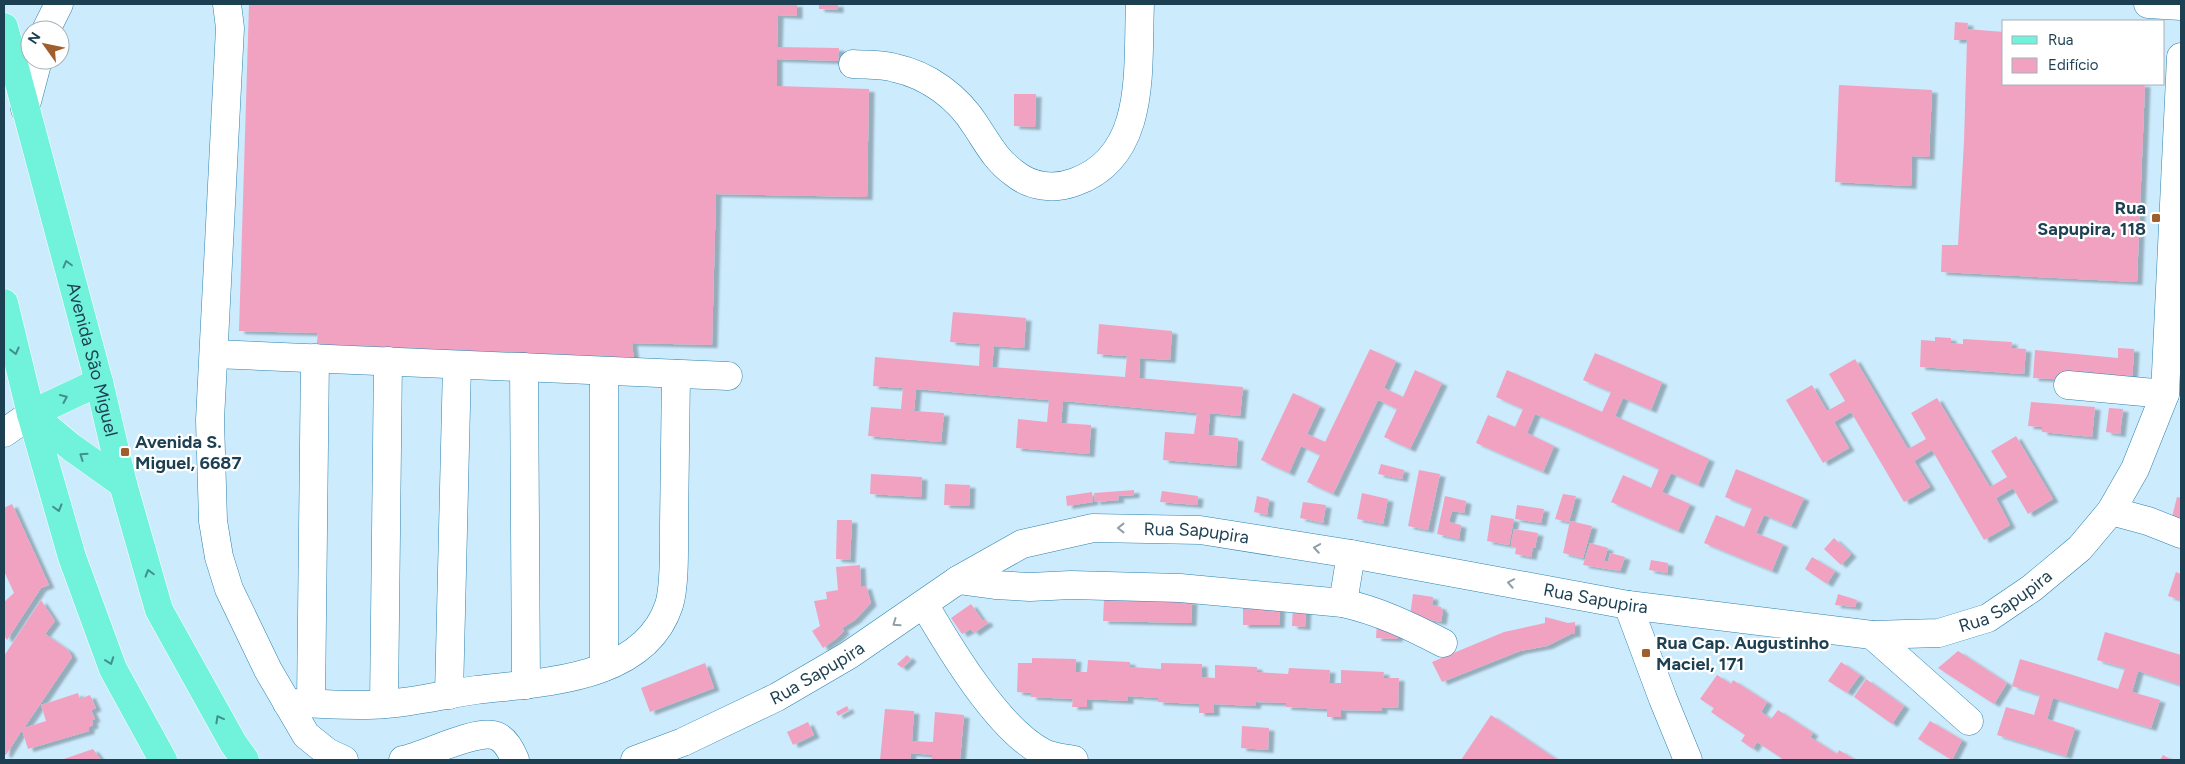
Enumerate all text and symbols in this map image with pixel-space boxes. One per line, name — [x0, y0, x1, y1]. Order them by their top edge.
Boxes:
north arrow — [20, 20, 70, 70]
legend — [2002, 20, 2165, 85]
text: N — [24, 29, 45, 47]
text: Rua — [2048, 31, 2073, 49]
text: Edifício — [2048, 56, 2099, 74]
place label: Rua Sapupira, 118 — [2037, 197, 2146, 240]
marker: Rua Sapupira, 118 — [2150, 212, 2162, 224]
one-way arrow — [62, 259, 73, 268]
street label: Avenida São Miguel — [62, 280, 122, 439]
one-way arrow — [9, 346, 20, 355]
one-way arrow — [59, 393, 68, 404]
place label: Avenida S. Miguel, 6687 — [135, 431, 241, 474]
marker: Avenida S. Miguel, 6687 — [119, 446, 131, 458]
one-way arrow — [79, 453, 89, 462]
one-way arrow — [52, 503, 62, 511]
street label: Rua Sapupira — [1143, 518, 1251, 549]
one-way arrow — [1117, 523, 1124, 533]
one-way arrow — [1313, 544, 1321, 554]
street label: Rua Sapupira — [1956, 565, 2056, 637]
one-way arrow — [144, 569, 154, 578]
one-way arrow — [1507, 579, 1516, 589]
street label: Rua Sapupira — [1541, 579, 1649, 618]
one-way arrow — [892, 617, 902, 626]
place label: Rua Cap. Augustinho Maciel, 171 — [1656, 632, 1829, 675]
street label: Rua Sapupira — [766, 637, 869, 710]
marker: Rua Cap. Augustinho Maciel, 171 — [1640, 647, 1652, 659]
one-way arrow — [104, 657, 114, 665]
one-way arrow — [216, 715, 226, 724]

